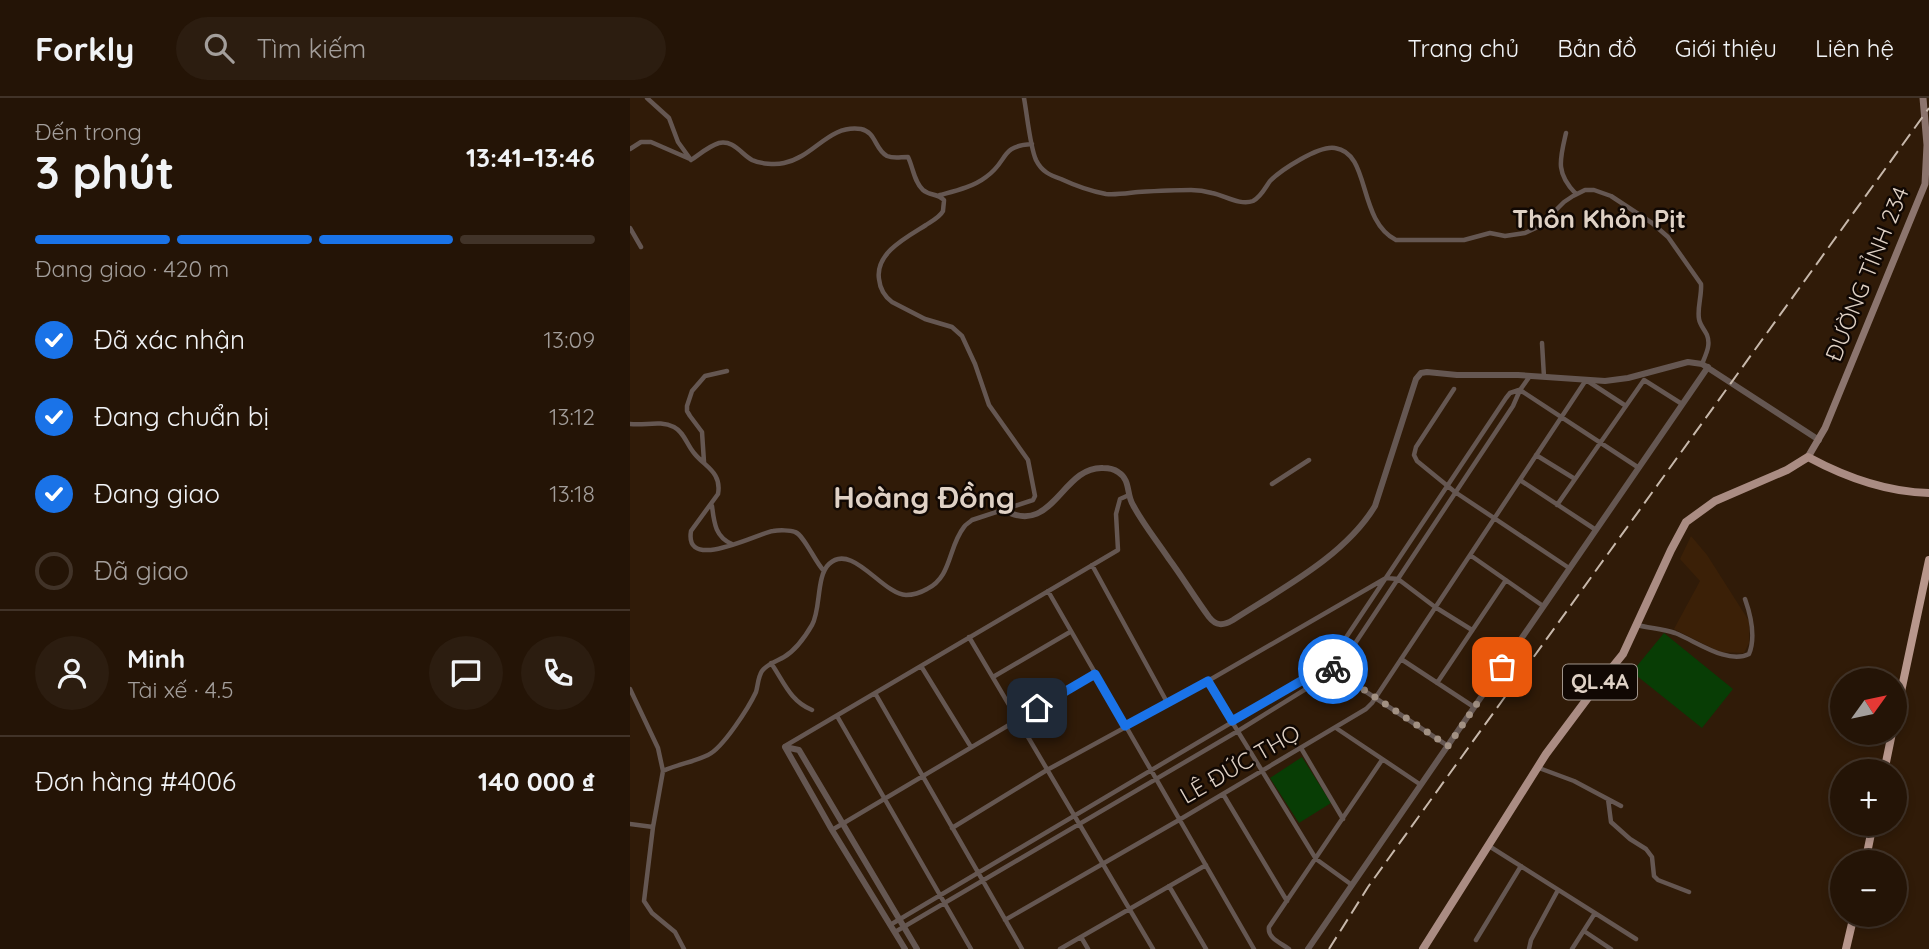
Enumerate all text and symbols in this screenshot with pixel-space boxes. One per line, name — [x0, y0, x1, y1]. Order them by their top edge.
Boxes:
search box — [176, 17, 666, 80]
text: Forkly — [35, 28, 134, 69]
icon: search — [200, 29, 238, 67]
text: Tìm kiếm — [256, 32, 366, 65]
text: Trang chủ — [1407, 33, 1519, 63]
text: Bản đồ — [1557, 33, 1637, 63]
text: Giới thiệu — [1675, 33, 1777, 63]
text: Liên hệ — [1815, 33, 1894, 63]
text: Đến trong — [35, 117, 142, 146]
text: 13:41–13:46 — [466, 141, 595, 174]
text: 3 phút — [35, 143, 174, 201]
street label: ĐƯỜNG TỈNH 234 — [1818, 182, 1915, 365]
district label: Thôn Khỏn Pịt — [1512, 202, 1686, 235]
text: Đang giao · 420 m — [35, 254, 229, 283]
icon: check — [35, 321, 73, 359]
text: Đã xác nhận — [94, 323, 245, 356]
text: 13:09 — [544, 325, 595, 354]
icon: check — [35, 398, 73, 436]
text: Đang chuẩn bị — [94, 400, 269, 433]
text: 13:12 — [549, 402, 595, 431]
icon: check — [35, 475, 73, 513]
text: Đang giao — [94, 477, 220, 510]
district label: Hoàng Đồng — [833, 478, 1015, 516]
text: 13:18 — [549, 479, 595, 508]
text: Đã giao — [94, 554, 189, 587]
courier — [1298, 634, 1368, 704]
button: person — [35, 636, 109, 710]
button: chat — [429, 636, 503, 710]
button: phone — [521, 636, 595, 710]
pin — [1472, 637, 1532, 697]
text: Minh — [127, 642, 185, 675]
icon: bag — [1483, 648, 1521, 686]
icon: bike — [1314, 650, 1352, 688]
road number: QL.4A — [1563, 664, 1637, 700]
north arrow — [1830, 668, 1908, 746]
map controls — [1830, 668, 1907, 927]
text: Tài xế · 4.5 — [127, 675, 233, 704]
pin — [1007, 678, 1067, 738]
icon: home — [1018, 689, 1056, 727]
street label: LÊ ĐỨC THỌ — [1175, 718, 1305, 810]
button: + — [1830, 759, 1907, 836]
text: Đơn hàng #4006 — [35, 765, 236, 798]
text: 140 000 ₫ — [478, 765, 595, 798]
button: − — [1830, 850, 1907, 927]

